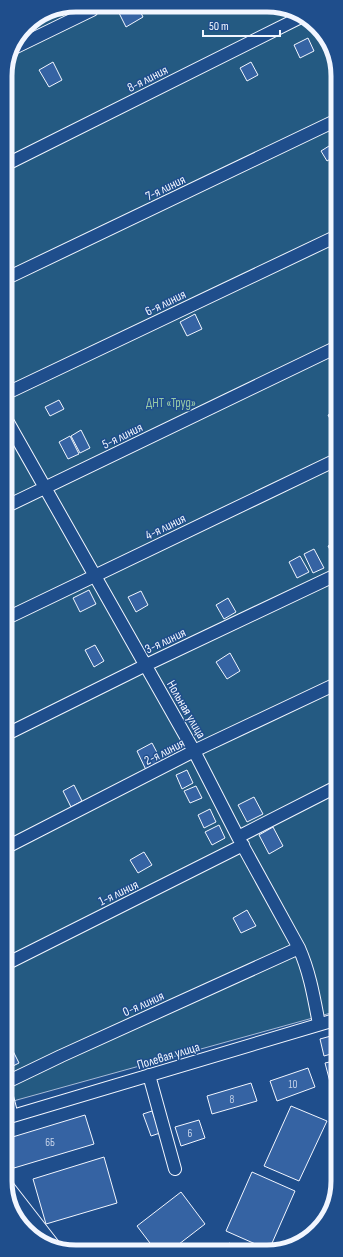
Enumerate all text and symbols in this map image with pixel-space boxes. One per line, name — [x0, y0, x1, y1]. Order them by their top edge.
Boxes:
scale bar — [203, 12, 280, 38]
text: 50 m — [209, 19, 229, 34]
street label: 8-я линия — [124, 62, 170, 96]
street label: 7-я линия — [143, 171, 188, 204]
street label: 6-я линия — [142, 286, 189, 320]
park label: ДНТ «Труд» — [146, 395, 196, 411]
street label: 5-я линия — [100, 419, 145, 453]
street label: 4-я линия — [142, 510, 188, 544]
street label: 3-я линия — [142, 625, 188, 657]
street label: Нольная улица — [163, 678, 209, 741]
street label: 2-я линия — [142, 735, 187, 769]
street label: 1-я линия — [96, 876, 141, 909]
street label: 0-я линия — [120, 988, 167, 1020]
street label: Полевая улица — [135, 1039, 202, 1073]
house number: 10 — [289, 1078, 297, 1091]
house number: 8 — [230, 1093, 235, 1106]
house number: 6 — [188, 1127, 193, 1140]
house number: 6Б — [45, 1136, 55, 1149]

